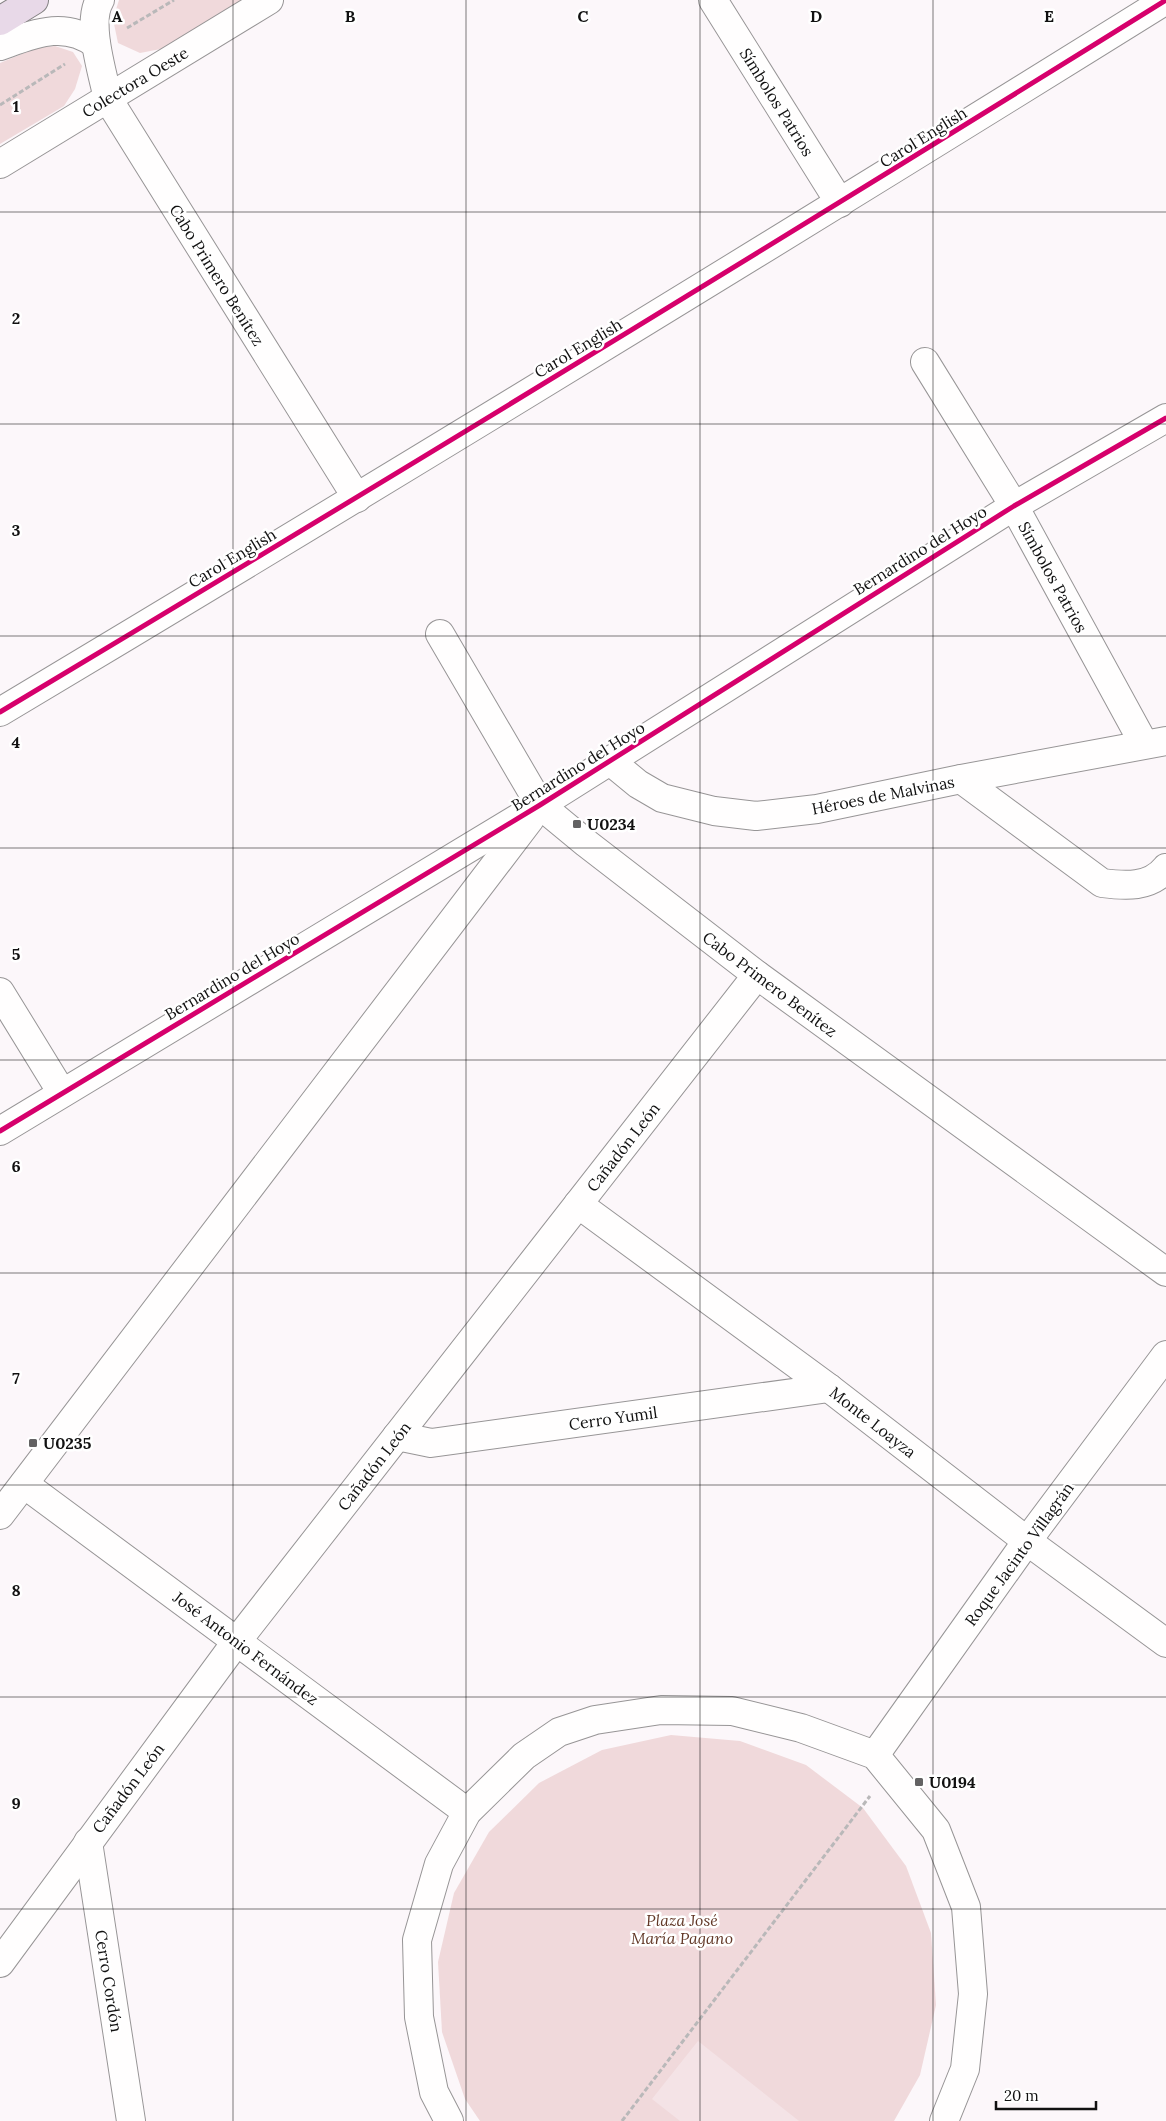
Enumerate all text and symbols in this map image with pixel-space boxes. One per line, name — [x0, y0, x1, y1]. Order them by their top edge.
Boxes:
text: A — [112, 6, 123, 26]
text: B — [345, 6, 356, 26]
text: C — [577, 6, 589, 26]
text: D — [810, 6, 822, 26]
text: E — [1044, 6, 1054, 26]
street label: Colectora Oeste — [78, 42, 192, 122]
street label: Símbolos Patrios — [736, 44, 818, 160]
text: 1 — [13, 96, 19, 116]
street label: Carol English — [876, 102, 971, 172]
street label: Cabo Primero Benítez — [165, 201, 269, 349]
text: 2 — [12, 308, 20, 328]
street label: Carol English — [530, 314, 626, 382]
street label: Bernardino del Hoyo — [850, 501, 990, 599]
street label: Símbolos Patrios — [1014, 518, 1092, 636]
text: 3 — [12, 520, 21, 540]
street label: Carol English — [184, 524, 280, 592]
street label: Bernardino del Hoyo — [508, 717, 648, 815]
text: 4 — [12, 732, 21, 752]
street label: Héroes de Malvinas — [810, 771, 956, 819]
place label: U0234 — [587, 814, 636, 834]
marker: U0234 — [571, 818, 583, 830]
street label: Cabo Primero Benítez — [699, 927, 841, 1041]
street label: Bernardino del Hoyo — [161, 928, 303, 1024]
text: 5 — [12, 944, 21, 964]
street label: Cañadón León — [582, 1098, 664, 1195]
text: 6 — [11, 1156, 21, 1176]
text: 7 — [12, 1368, 20, 1388]
street label: Monte Loayza — [826, 1382, 920, 1462]
street label: Cerro Yumil — [567, 1402, 659, 1434]
street label: Cañadón León — [333, 1417, 415, 1514]
place label: U0235 — [43, 1433, 92, 1453]
marker: U0235 — [27, 1437, 39, 1449]
street label: Roque Jacinto Villagrán — [960, 1478, 1078, 1630]
text: 8 — [11, 1580, 21, 1600]
street label: José Antonio Fernández — [169, 1586, 323, 1709]
street label: Cañadón León — [88, 1739, 168, 1837]
place label: U0194 — [929, 1772, 976, 1792]
marker: U0194 — [913, 1776, 925, 1788]
text: 9 — [11, 1793, 21, 1813]
park label: Plaza José María Pagano — [631, 1910, 733, 1948]
street label: Cerro Cordón — [91, 1928, 127, 2034]
scale bar — [996, 2078, 1096, 2110]
text: 20 m — [1004, 2086, 1039, 2105]

